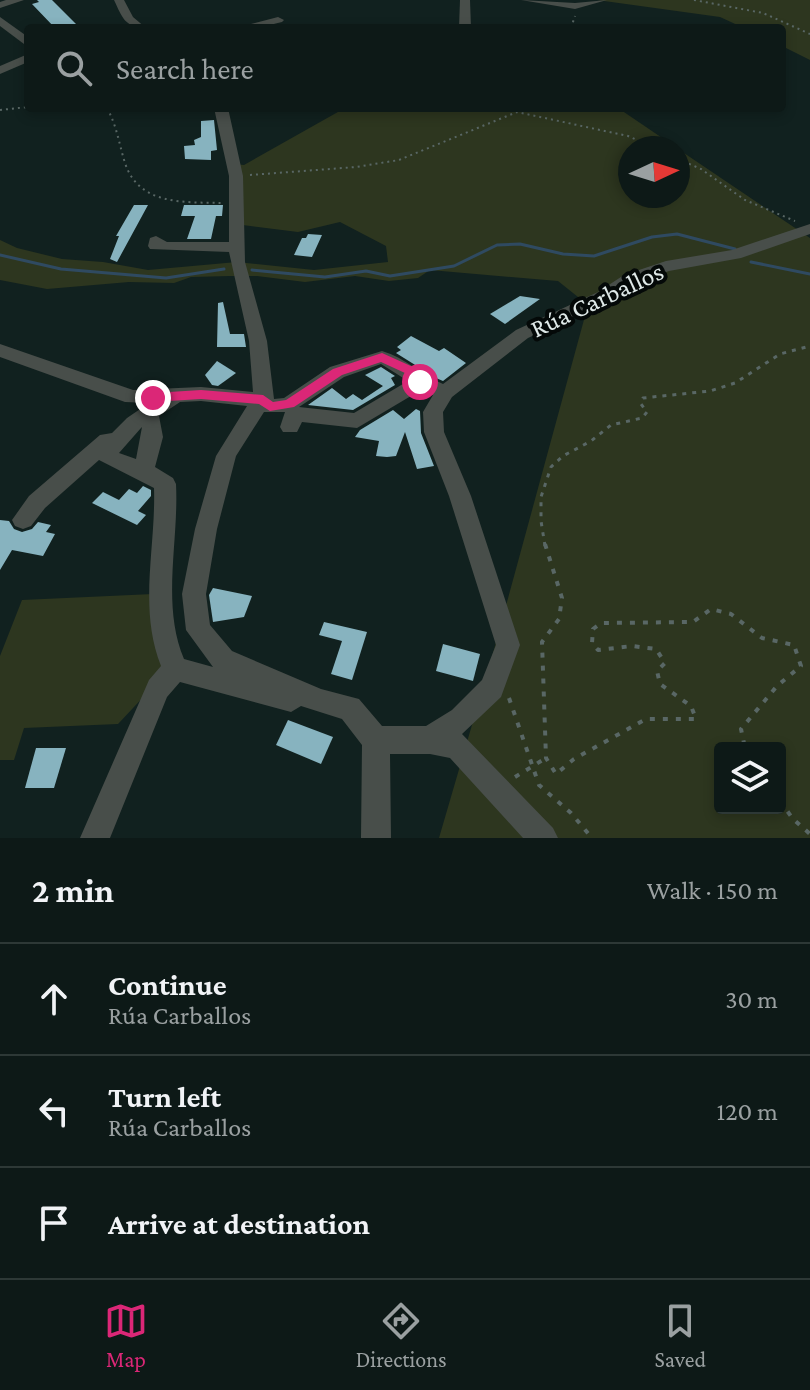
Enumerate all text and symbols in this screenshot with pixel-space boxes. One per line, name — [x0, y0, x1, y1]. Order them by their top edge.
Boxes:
search box — [24, 24, 786, 112]
icon: search — [52, 46, 96, 90]
text: Search here — [116, 52, 254, 85]
north arrow — [618, 136, 690, 208]
street label: Rúa Carballos — [526, 257, 668, 343]
route start — [402, 364, 438, 400]
route end — [135, 380, 171, 416]
map controls — [714, 742, 786, 814]
button: layers — [714, 742, 786, 814]
text: 2 min — [32, 872, 114, 909]
text: Walk · 150 m — [647, 876, 778, 905]
text: Continue — [108, 968, 227, 1001]
icon: ahead — [32, 977, 76, 1021]
text: 30 m — [725, 985, 778, 1014]
text: Rúa Carballos — [108, 1001, 251, 1030]
text: Turn left — [108, 1080, 221, 1113]
icon: left — [32, 1089, 76, 1133]
text: 120 m — [717, 1097, 778, 1126]
text: Rúa Carballos — [108, 1113, 251, 1142]
icon: arrive — [32, 1201, 76, 1245]
text: Arrive at destination — [108, 1207, 370, 1240]
tab: Map — [104, 1299, 148, 1372]
tab: Directions — [356, 1299, 447, 1372]
tab: Saved — [655, 1299, 706, 1372]

